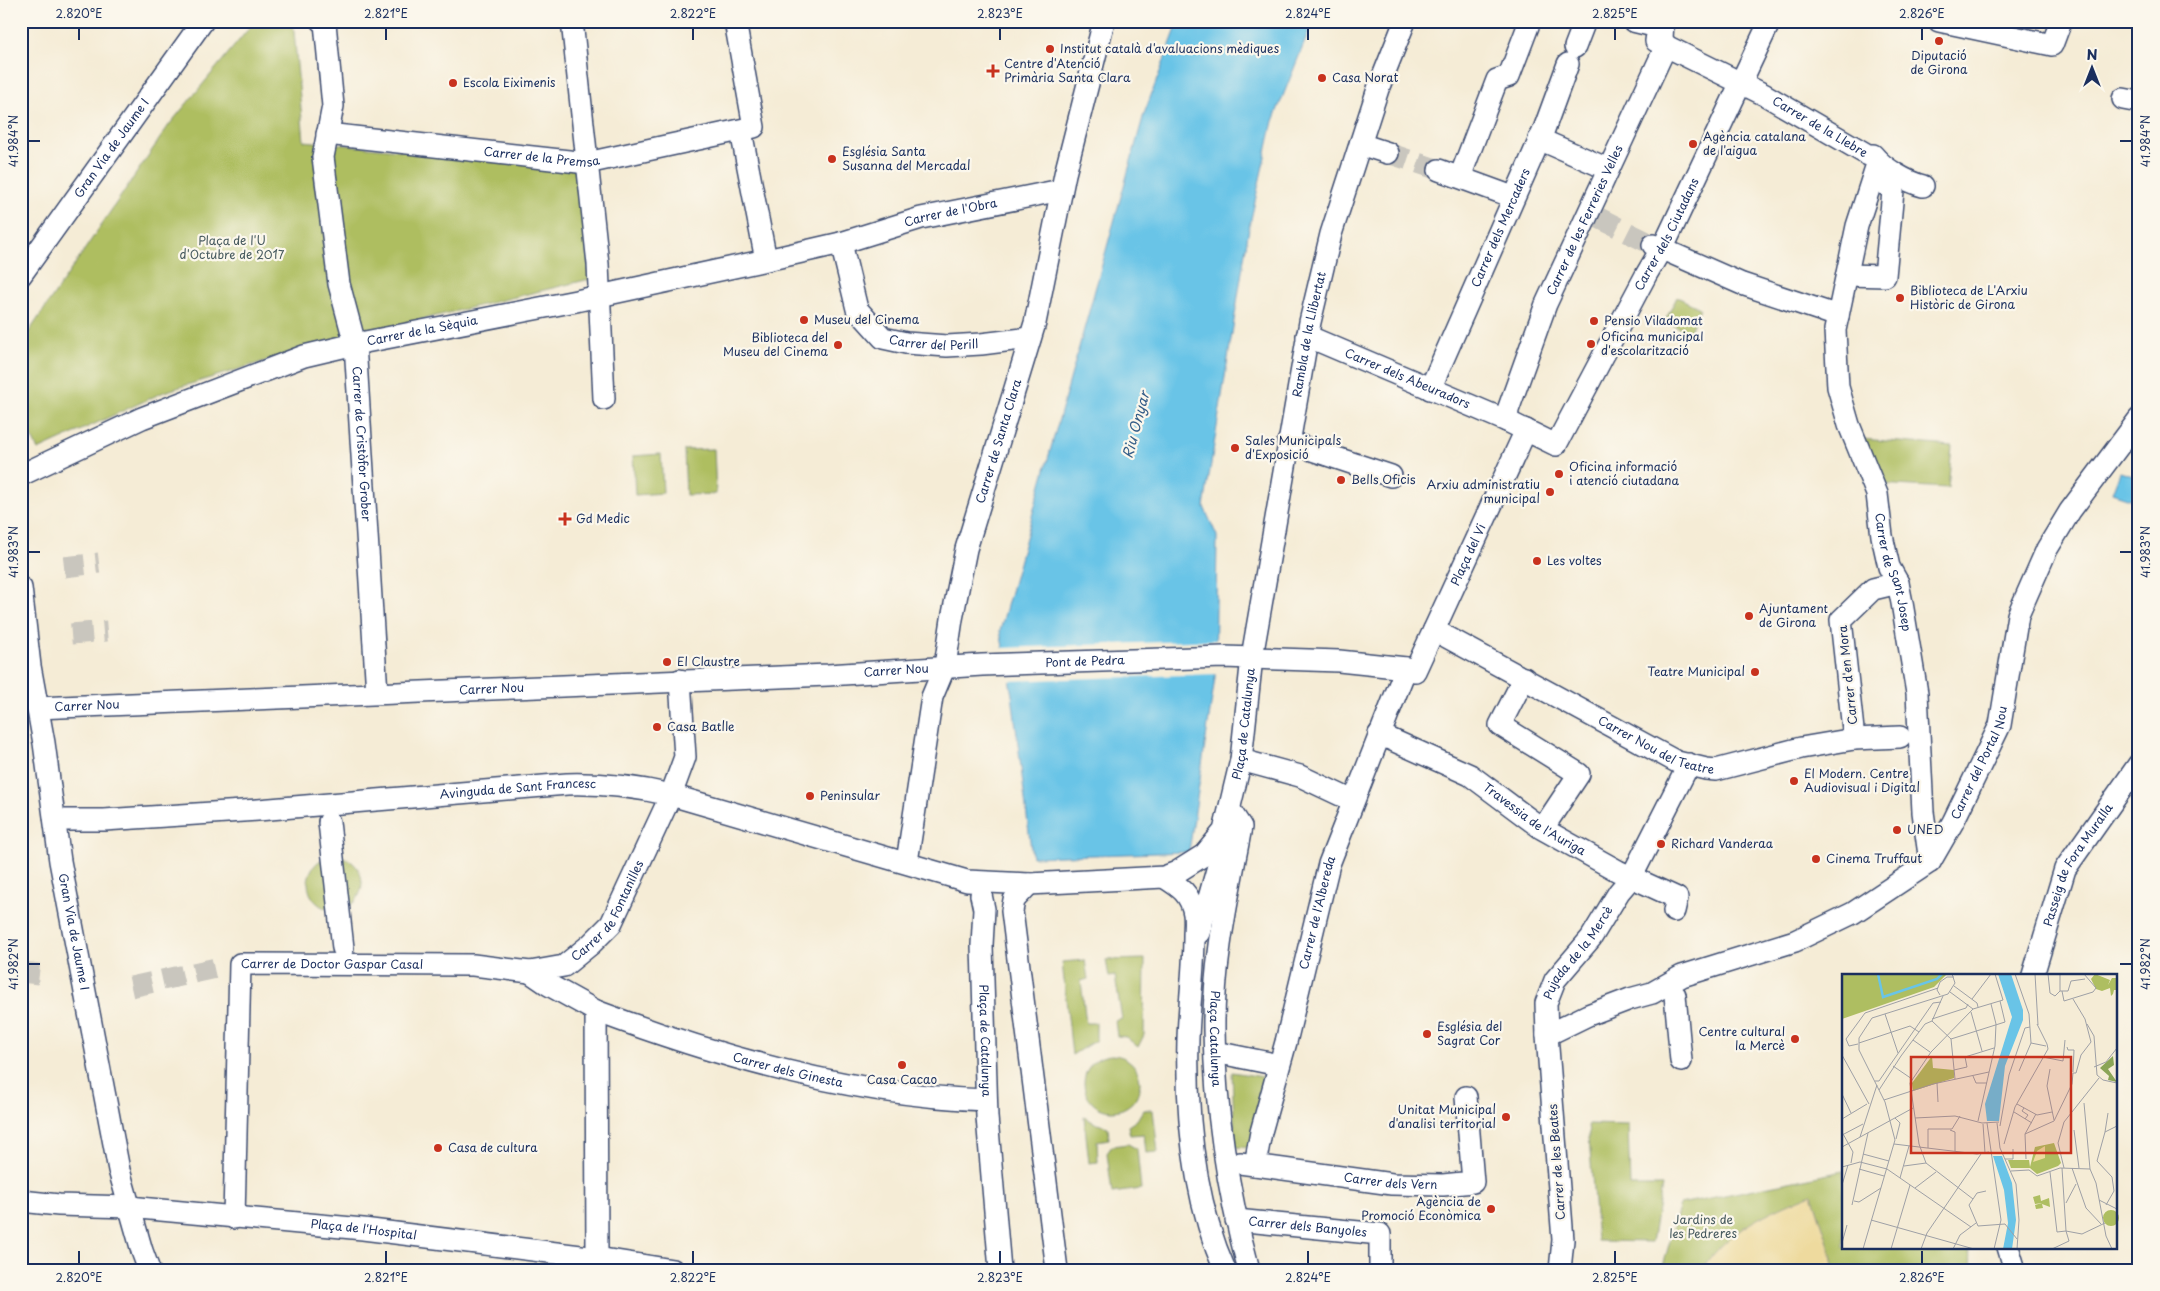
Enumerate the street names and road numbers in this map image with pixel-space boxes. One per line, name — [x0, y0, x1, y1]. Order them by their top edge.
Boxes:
street label: Carrer de la Llebre — [1769, 91, 1871, 161]
street label: Gran Via de Jaume I — [69, 94, 153, 201]
street label: Carrer de les Ferreries Velles — [1541, 141, 1627, 298]
street label: Carrer de la Premsa — [483, 142, 602, 171]
street label: Carrer dels Mercaders — [1466, 165, 1534, 290]
street label: Carrer dels Ciutadans — [1629, 174, 1703, 294]
street label: Carrer de l'Obra — [902, 193, 999, 231]
street label: Rambla de la Llibertat — [1287, 270, 1330, 399]
street label: Carrer de la Sèquia — [365, 310, 479, 350]
street label: Carrer del Perill — [887, 330, 979, 354]
street label: Carrer dels Abeuradors — [1342, 343, 1474, 413]
street label: Carrer de Cristòfor Grober — [348, 366, 376, 522]
street label: Carrer de Santa Clara — [970, 376, 1026, 505]
street label: Carrer de Sant Josep — [1871, 512, 1917, 633]
street label: Plaça del Vi — [1446, 520, 1490, 588]
street label: Carrer d'en Mora — [1833, 624, 1861, 726]
street label: Pont de Pedra — [1045, 650, 1125, 671]
street label: Carrer Nou — [863, 658, 929, 681]
street label: Plaça de Catalunya — [1227, 667, 1259, 781]
street label: Carrer Nou — [459, 678, 524, 698]
street label: Carrer Nou — [54, 695, 120, 715]
street label: Carrer del Portal Nou — [1946, 705, 2011, 822]
street label: Carrer Nou del Teatre — [1595, 711, 1715, 778]
street label: Avinguda de Sant Francesc — [439, 774, 596, 803]
street label: Travessia de l'Auriga — [1480, 778, 1590, 859]
street label: Passeig de Fora Muralla — [2038, 799, 2117, 928]
street label: Carrer de l'Albereda — [1294, 852, 1340, 971]
street label: Carrer de Fontanilles — [567, 856, 648, 965]
street label: Gran Via de Jaume I — [55, 872, 95, 992]
street label: Pujada de la Mercè — [1538, 902, 1616, 1002]
street label: Carrer de Doctor Gaspar Casal — [241, 954, 423, 973]
street label: Plaça de Catalunya — [975, 984, 996, 1098]
street label: Plaça Catalunya — [1206, 990, 1227, 1088]
street label: Carrer dels Ginesta — [731, 1047, 845, 1091]
street label: Carrer de les Beates — [1543, 1103, 1569, 1221]
street label: Carrer dels Vern — [1343, 1167, 1438, 1193]
street label: Carrer dels Banyoles — [1248, 1211, 1368, 1241]
street label: Plaça de l'Hospital — [310, 1214, 418, 1244]

